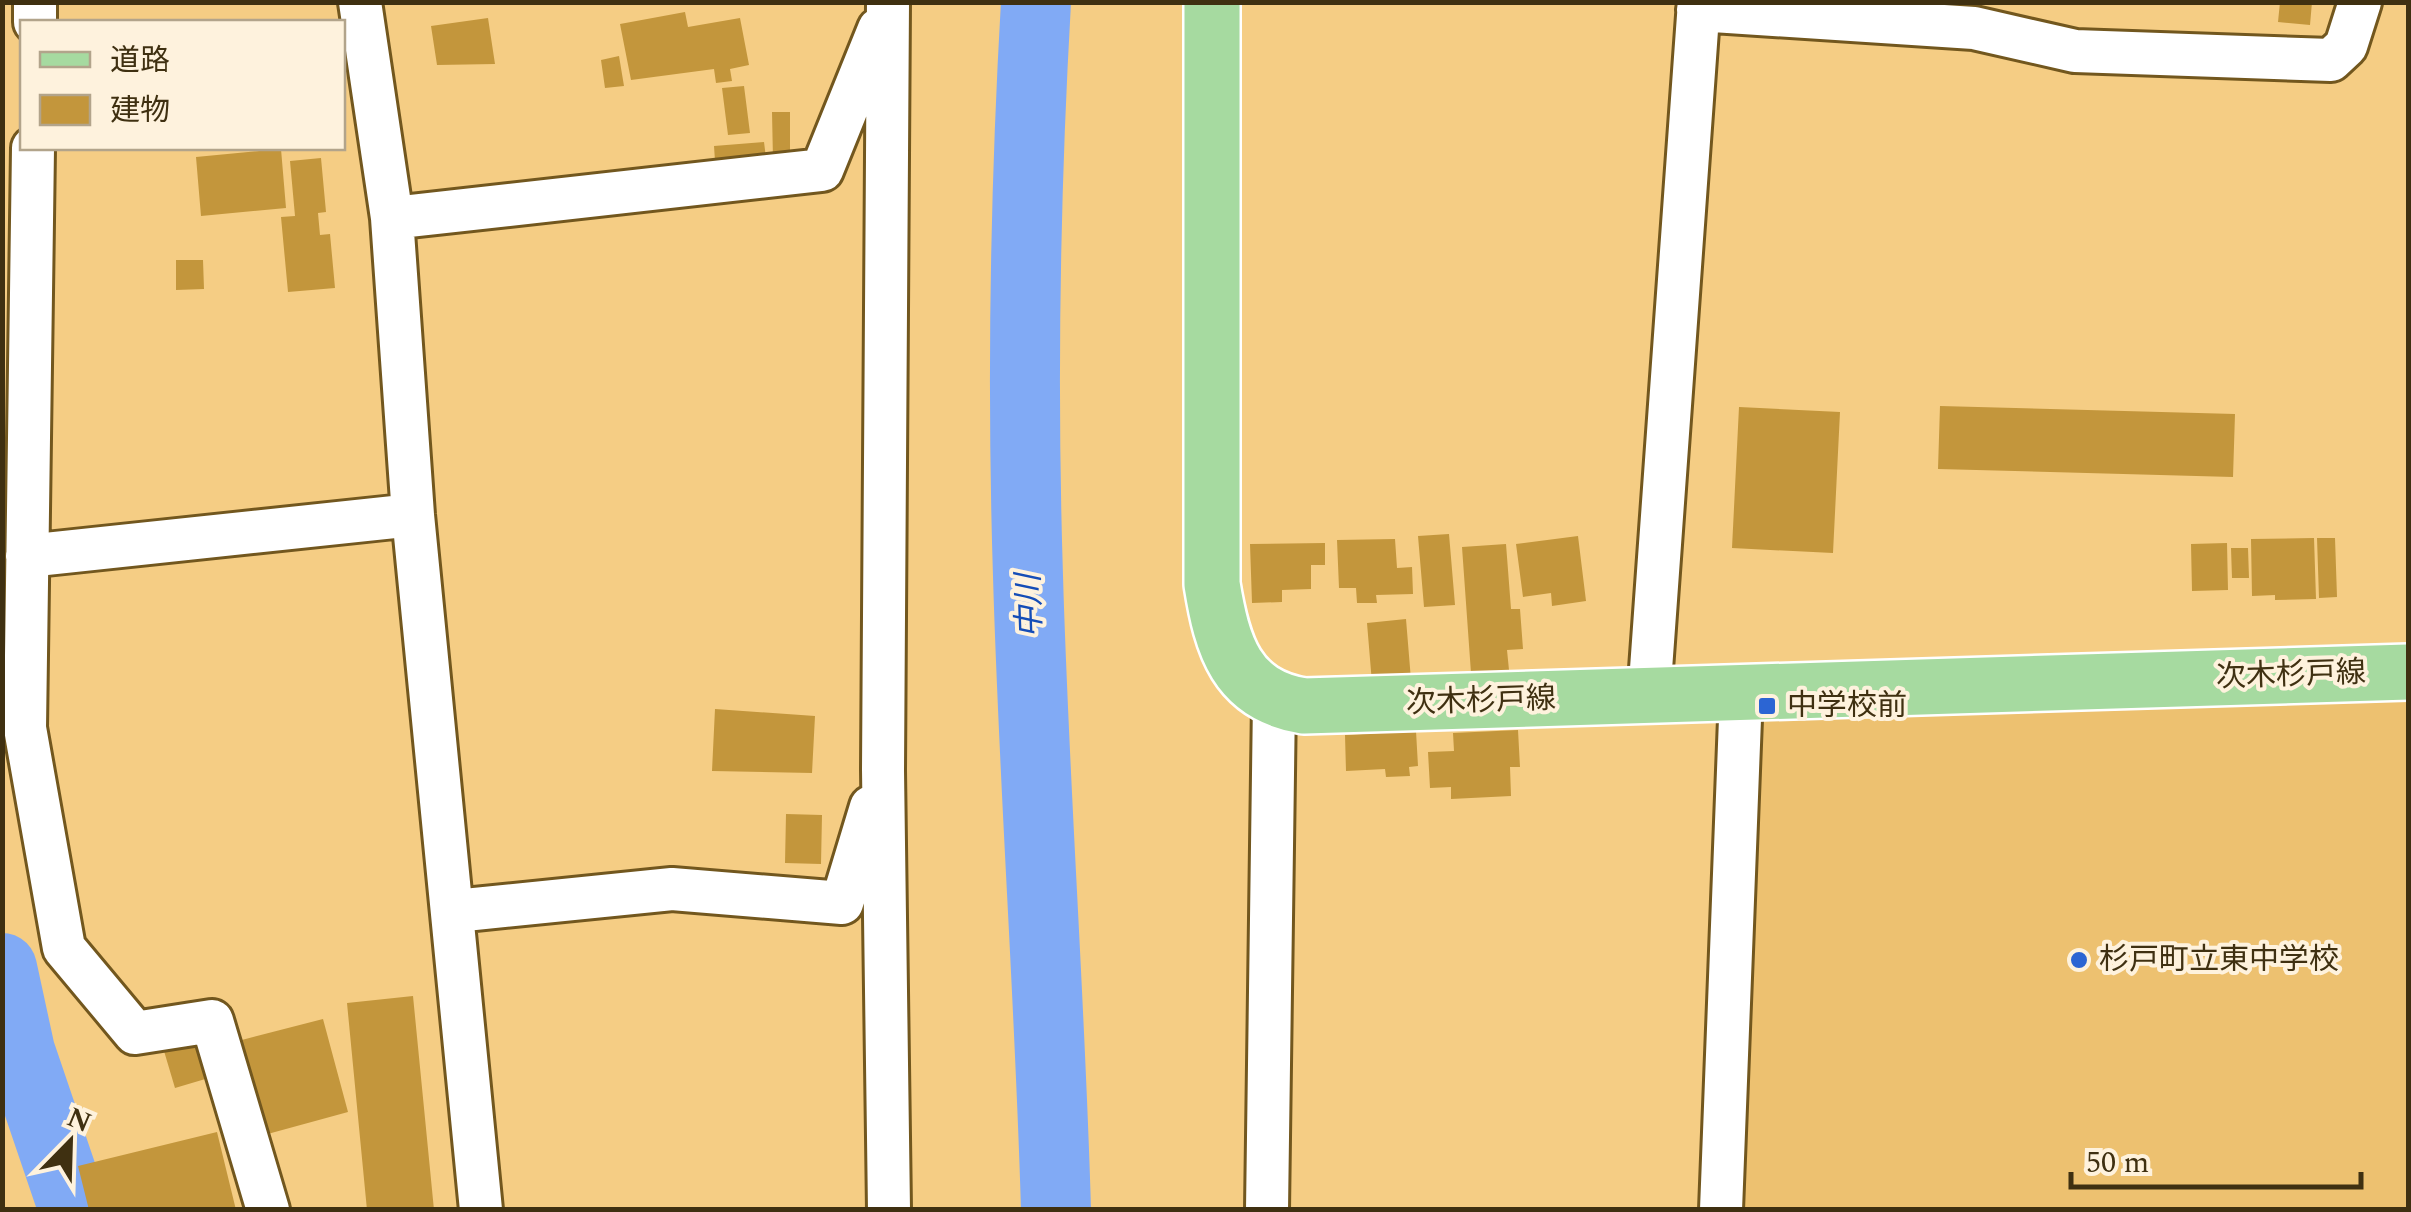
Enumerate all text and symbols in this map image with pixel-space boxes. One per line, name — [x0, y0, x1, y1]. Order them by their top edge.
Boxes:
legend — [20, 20, 345, 150]
text: 道路 — [110, 38, 170, 84]
text: 建物 — [110, 88, 170, 134]
water label: 中川 — [1004, 570, 1056, 639]
street label: 次木杉戸線 — [2215, 649, 2367, 701]
street label: 次木杉戸線 — [1405, 675, 1557, 727]
place label: 中学校前 — [1787, 683, 1907, 729]
marker: 中学校前 — [1756, 695, 1778, 717]
place label: 杉戸町立東中学校 — [2099, 937, 2339, 983]
marker: 杉戸町立東中学校 — [2068, 949, 2090, 971]
north arrow — [20, 1092, 120, 1192]
text: N — [60, 1096, 98, 1145]
scale bar — [2071, 1127, 2361, 1189]
text: 50 m — [2086, 1140, 2149, 1186]

